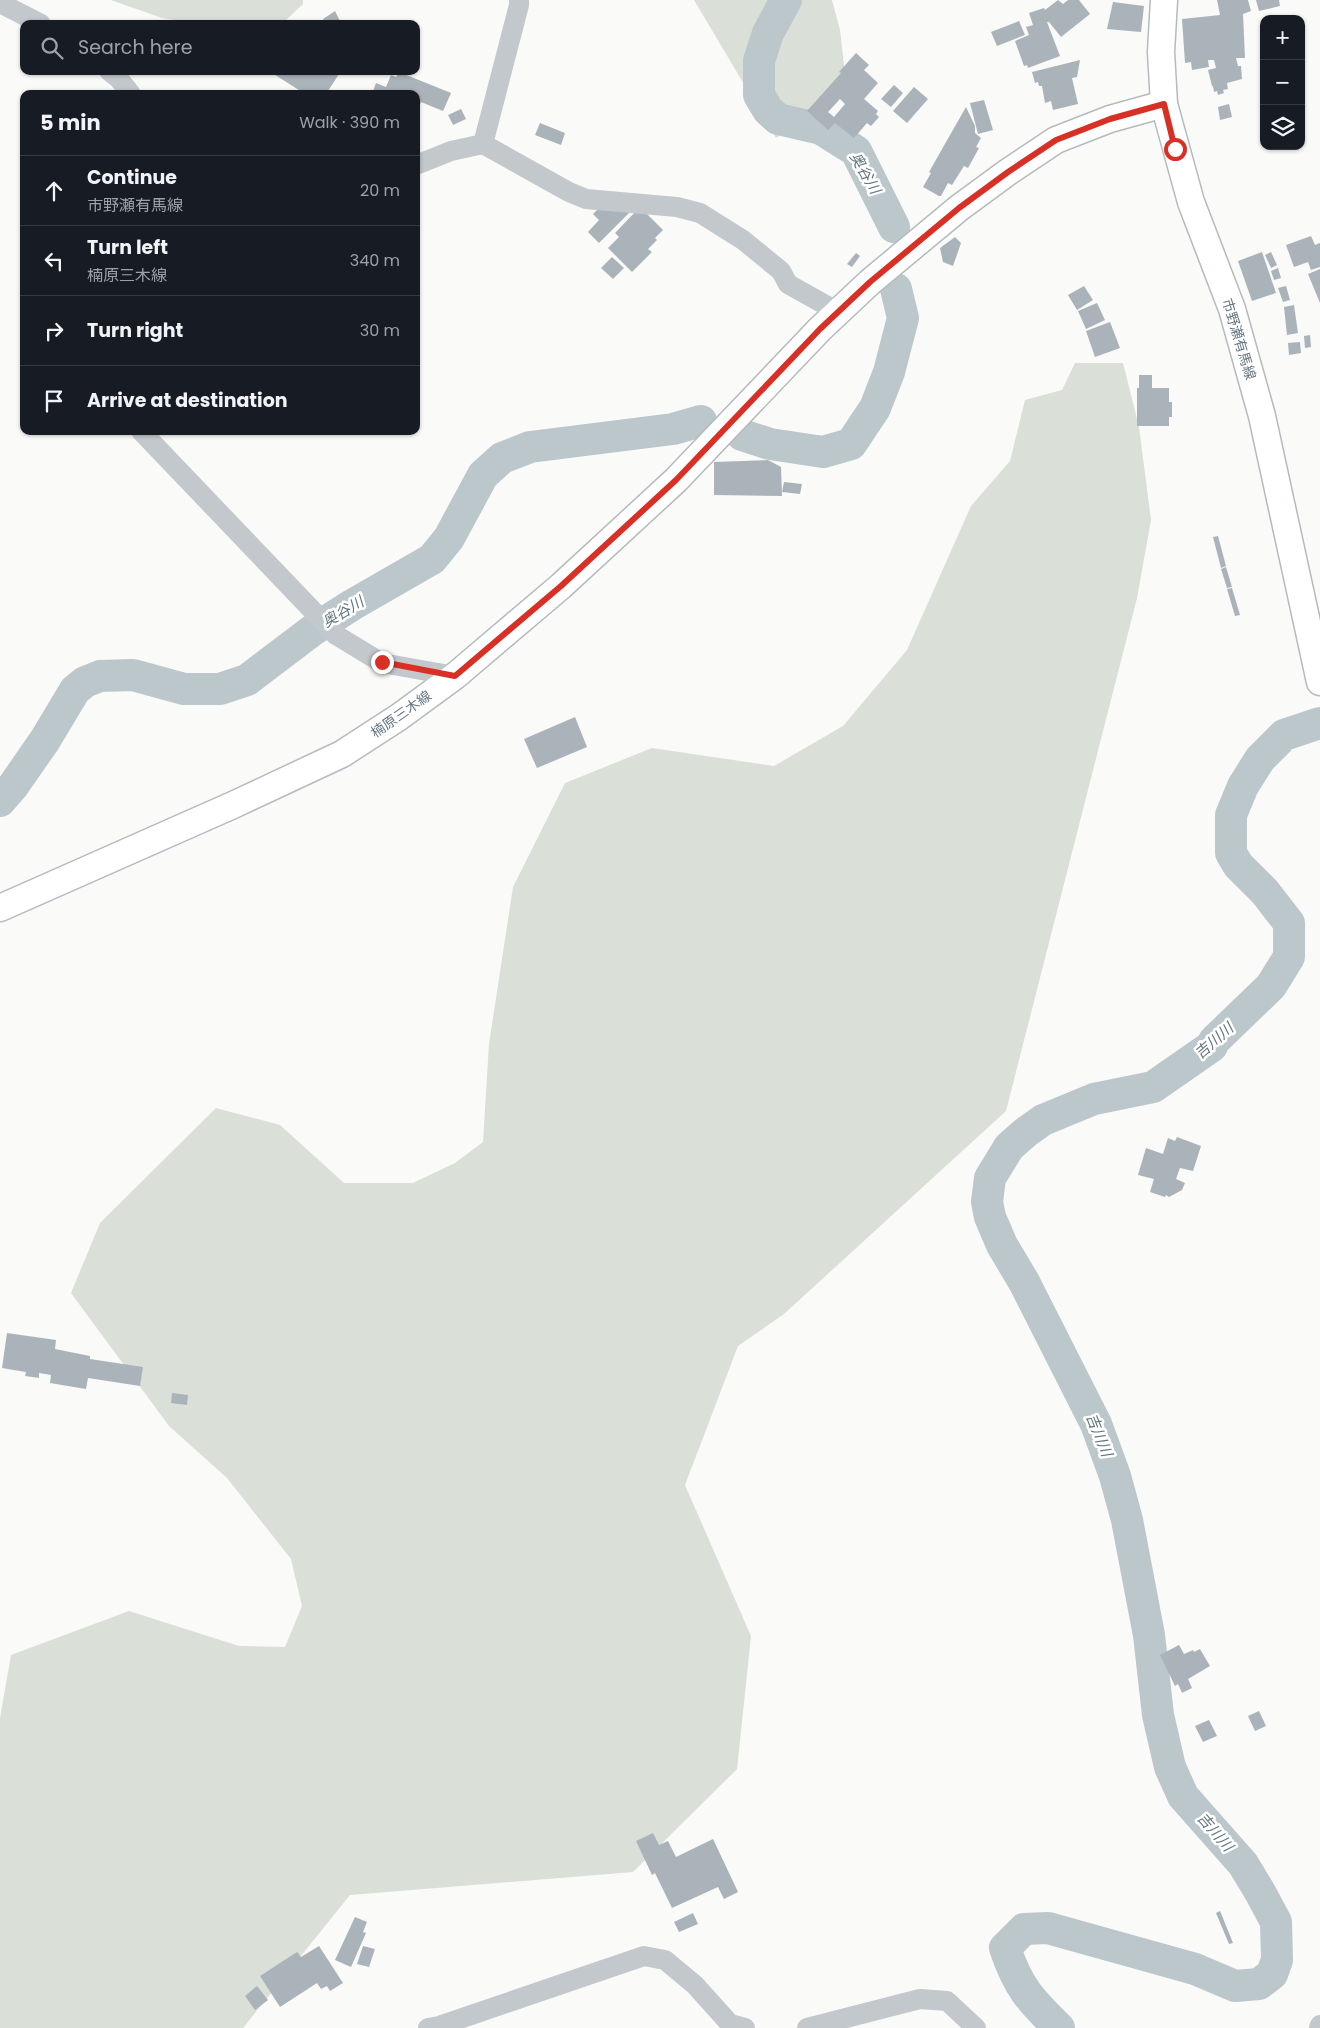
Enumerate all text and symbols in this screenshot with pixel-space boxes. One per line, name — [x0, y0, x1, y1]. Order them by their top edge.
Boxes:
map controls — [1260, 15, 1305, 150]
button: + — [1260, 15, 1305, 60]
search box — [20, 20, 420, 75]
icon: search — [38, 34, 66, 62]
text: Search here — [78, 34, 192, 61]
button: − — [1260, 60, 1305, 105]
button: layers — [1260, 105, 1305, 150]
text: 5 min — [40, 108, 101, 137]
text: Walk · 390 m — [299, 111, 400, 134]
route start — [1164, 138, 1187, 161]
water label: 奥谷川 — [845, 148, 887, 199]
text: Continue — [87, 164, 177, 191]
icon: ahead — [40, 177, 68, 205]
text: 20 m — [360, 179, 400, 202]
text: 市野瀬有馬線 — [87, 194, 183, 217]
text: Turn left — [87, 234, 168, 261]
icon: left — [40, 247, 68, 275]
text: 340 m — [350, 249, 400, 272]
text: 楠原三木線 — [87, 264, 167, 287]
street label: 市野瀬有馬線 — [1217, 296, 1261, 382]
icon: right — [40, 317, 68, 345]
text: Turn right — [87, 317, 183, 344]
text: 30 m — [360, 319, 400, 342]
icon: arrive — [40, 387, 68, 415]
text: Arrive at destination — [87, 387, 288, 414]
water label: 奥谷川 — [318, 590, 369, 632]
route end — [371, 651, 394, 674]
street label: 楠原三木線 — [367, 686, 435, 742]
water label: 吉川川 — [1190, 1017, 1239, 1063]
water label: 吉川川 — [1081, 1410, 1118, 1461]
water label: 吉川川 — [1193, 1808, 1239, 1857]

